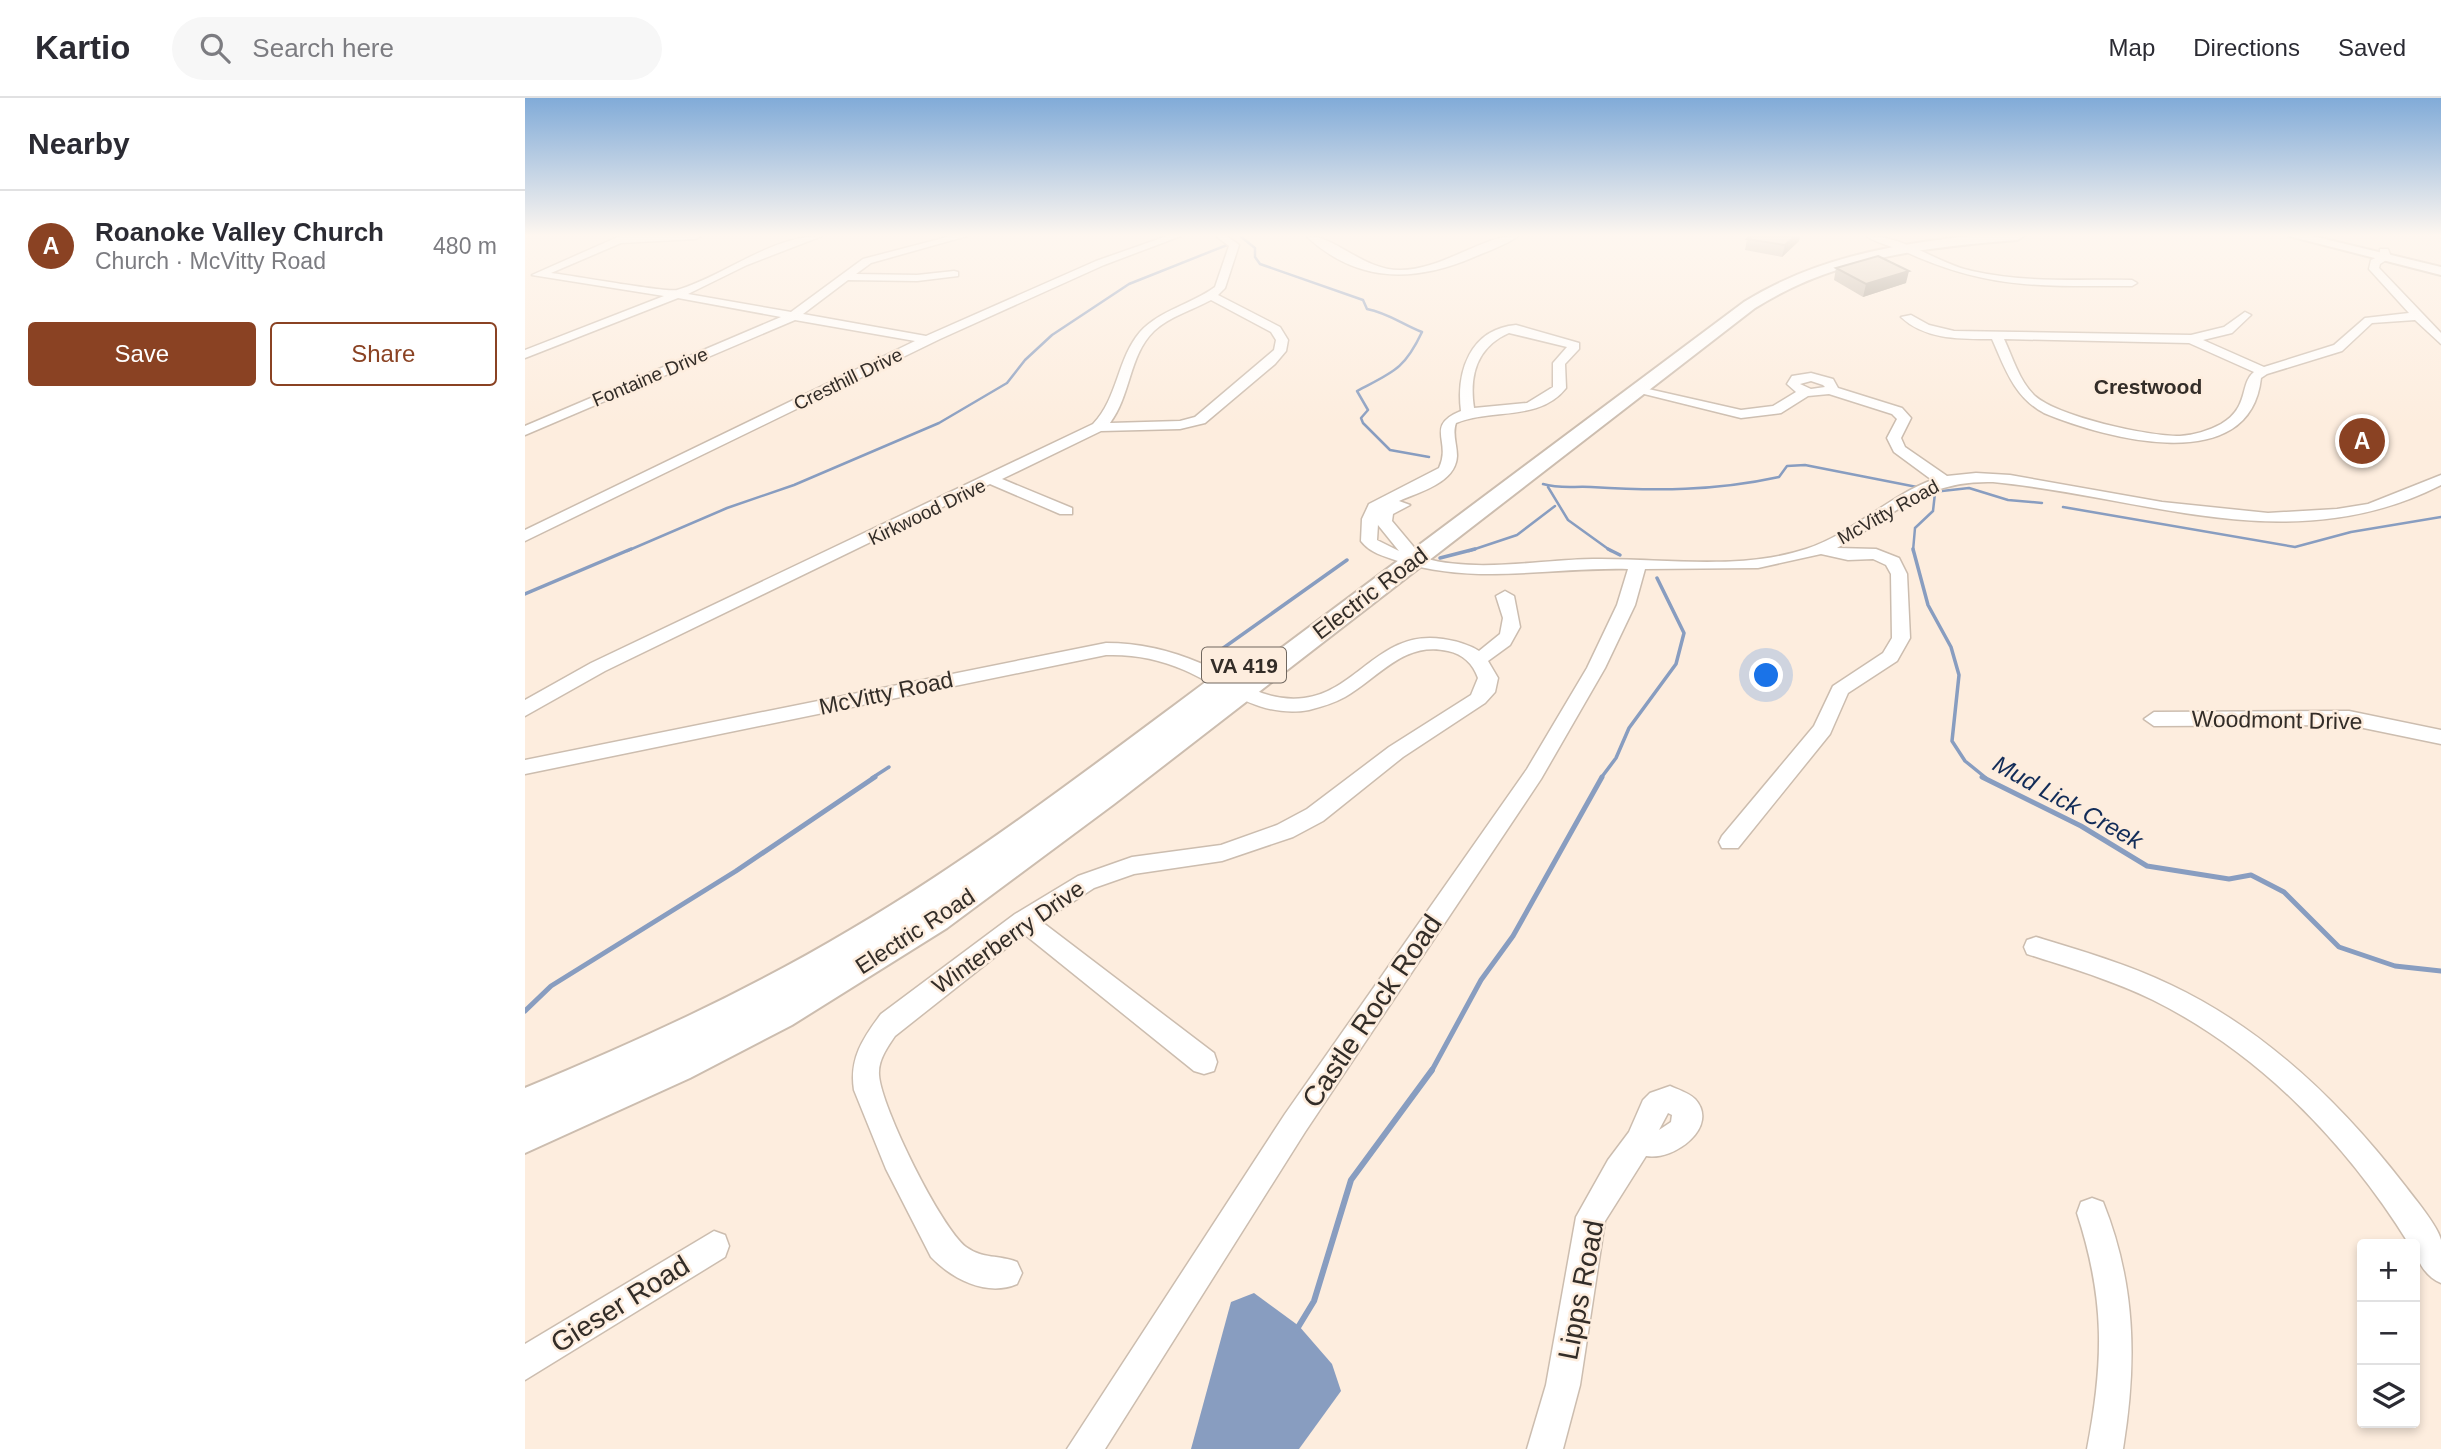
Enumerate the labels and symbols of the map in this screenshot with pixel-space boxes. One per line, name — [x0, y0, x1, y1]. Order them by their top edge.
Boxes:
street label: Fontaine Drive — [589, 343, 711, 411]
street label: Cresthill Drive — [790, 344, 906, 414]
district label: Crestwood — [2094, 375, 2202, 398]
pin: A — [2339, 415, 2385, 467]
street label: Kirkwood Drive — [865, 475, 989, 549]
street label: McVitty Road — [1834, 476, 1942, 548]
street label: Electric Road — [1308, 541, 1432, 645]
road number: VA 419 — [1202, 648, 1286, 682]
your location — [1749, 658, 1783, 692]
street label: McVitty Road — [817, 666, 955, 720]
street label: Woodmont Drive — [2191, 706, 2363, 734]
water label: Mud Lick Creek — [1989, 750, 2149, 855]
street label: Winterberry Drive — [927, 875, 1089, 999]
street label: Electric Road — [851, 883, 979, 979]
street label: Castle Rock Road — [1296, 909, 1448, 1113]
street label: Lipps Road — [1552, 1218, 1610, 1362]
street label: Gieser Road — [545, 1249, 695, 1359]

